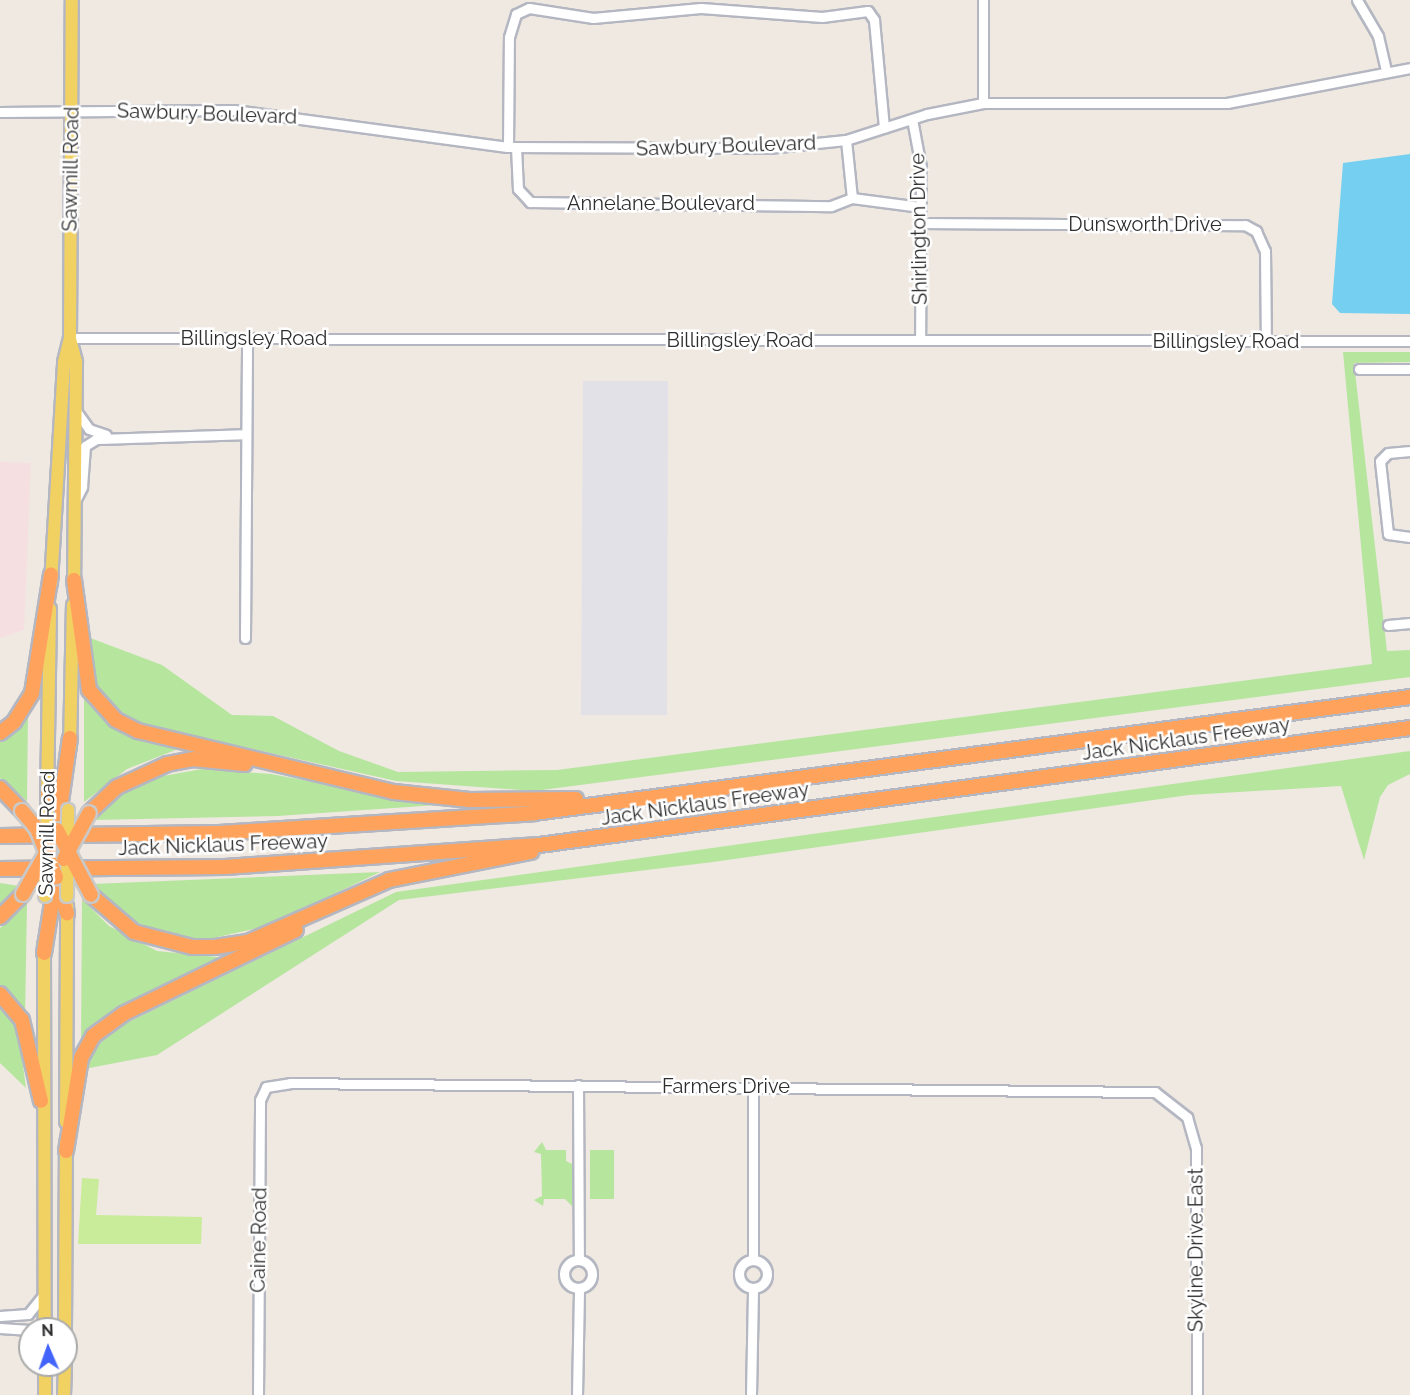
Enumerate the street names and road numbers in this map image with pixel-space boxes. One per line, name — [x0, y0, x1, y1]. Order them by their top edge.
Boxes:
street label: Sawbury Boulevard — [116, 99, 298, 129]
street label: Sawmill Road — [58, 106, 84, 232]
street label: Sawbury Boulevard — [635, 131, 817, 161]
street label: Shirlington Drive — [906, 153, 932, 305]
street label: Annelane Boulevard — [567, 191, 755, 215]
street label: Dunsworth Drive — [1068, 212, 1222, 236]
street label: Billingsley Road — [180, 326, 328, 350]
street label: Billingsley Road — [666, 328, 814, 352]
street label: Billingsley Road — [1152, 329, 1300, 353]
street label: Jack Nicklaus Freeway — [1080, 713, 1292, 765]
street label: Sawmill Road — [34, 770, 60, 896]
street label: Jack Nicklaus Freeway — [599, 778, 811, 830]
street label: Jack Nicklaus Freeway — [118, 829, 328, 861]
street label: Farmers Drive — [662, 1074, 790, 1098]
street label: Skyline Drive East — [1184, 1168, 1208, 1332]
street label: Caine Road — [246, 1187, 272, 1293]

